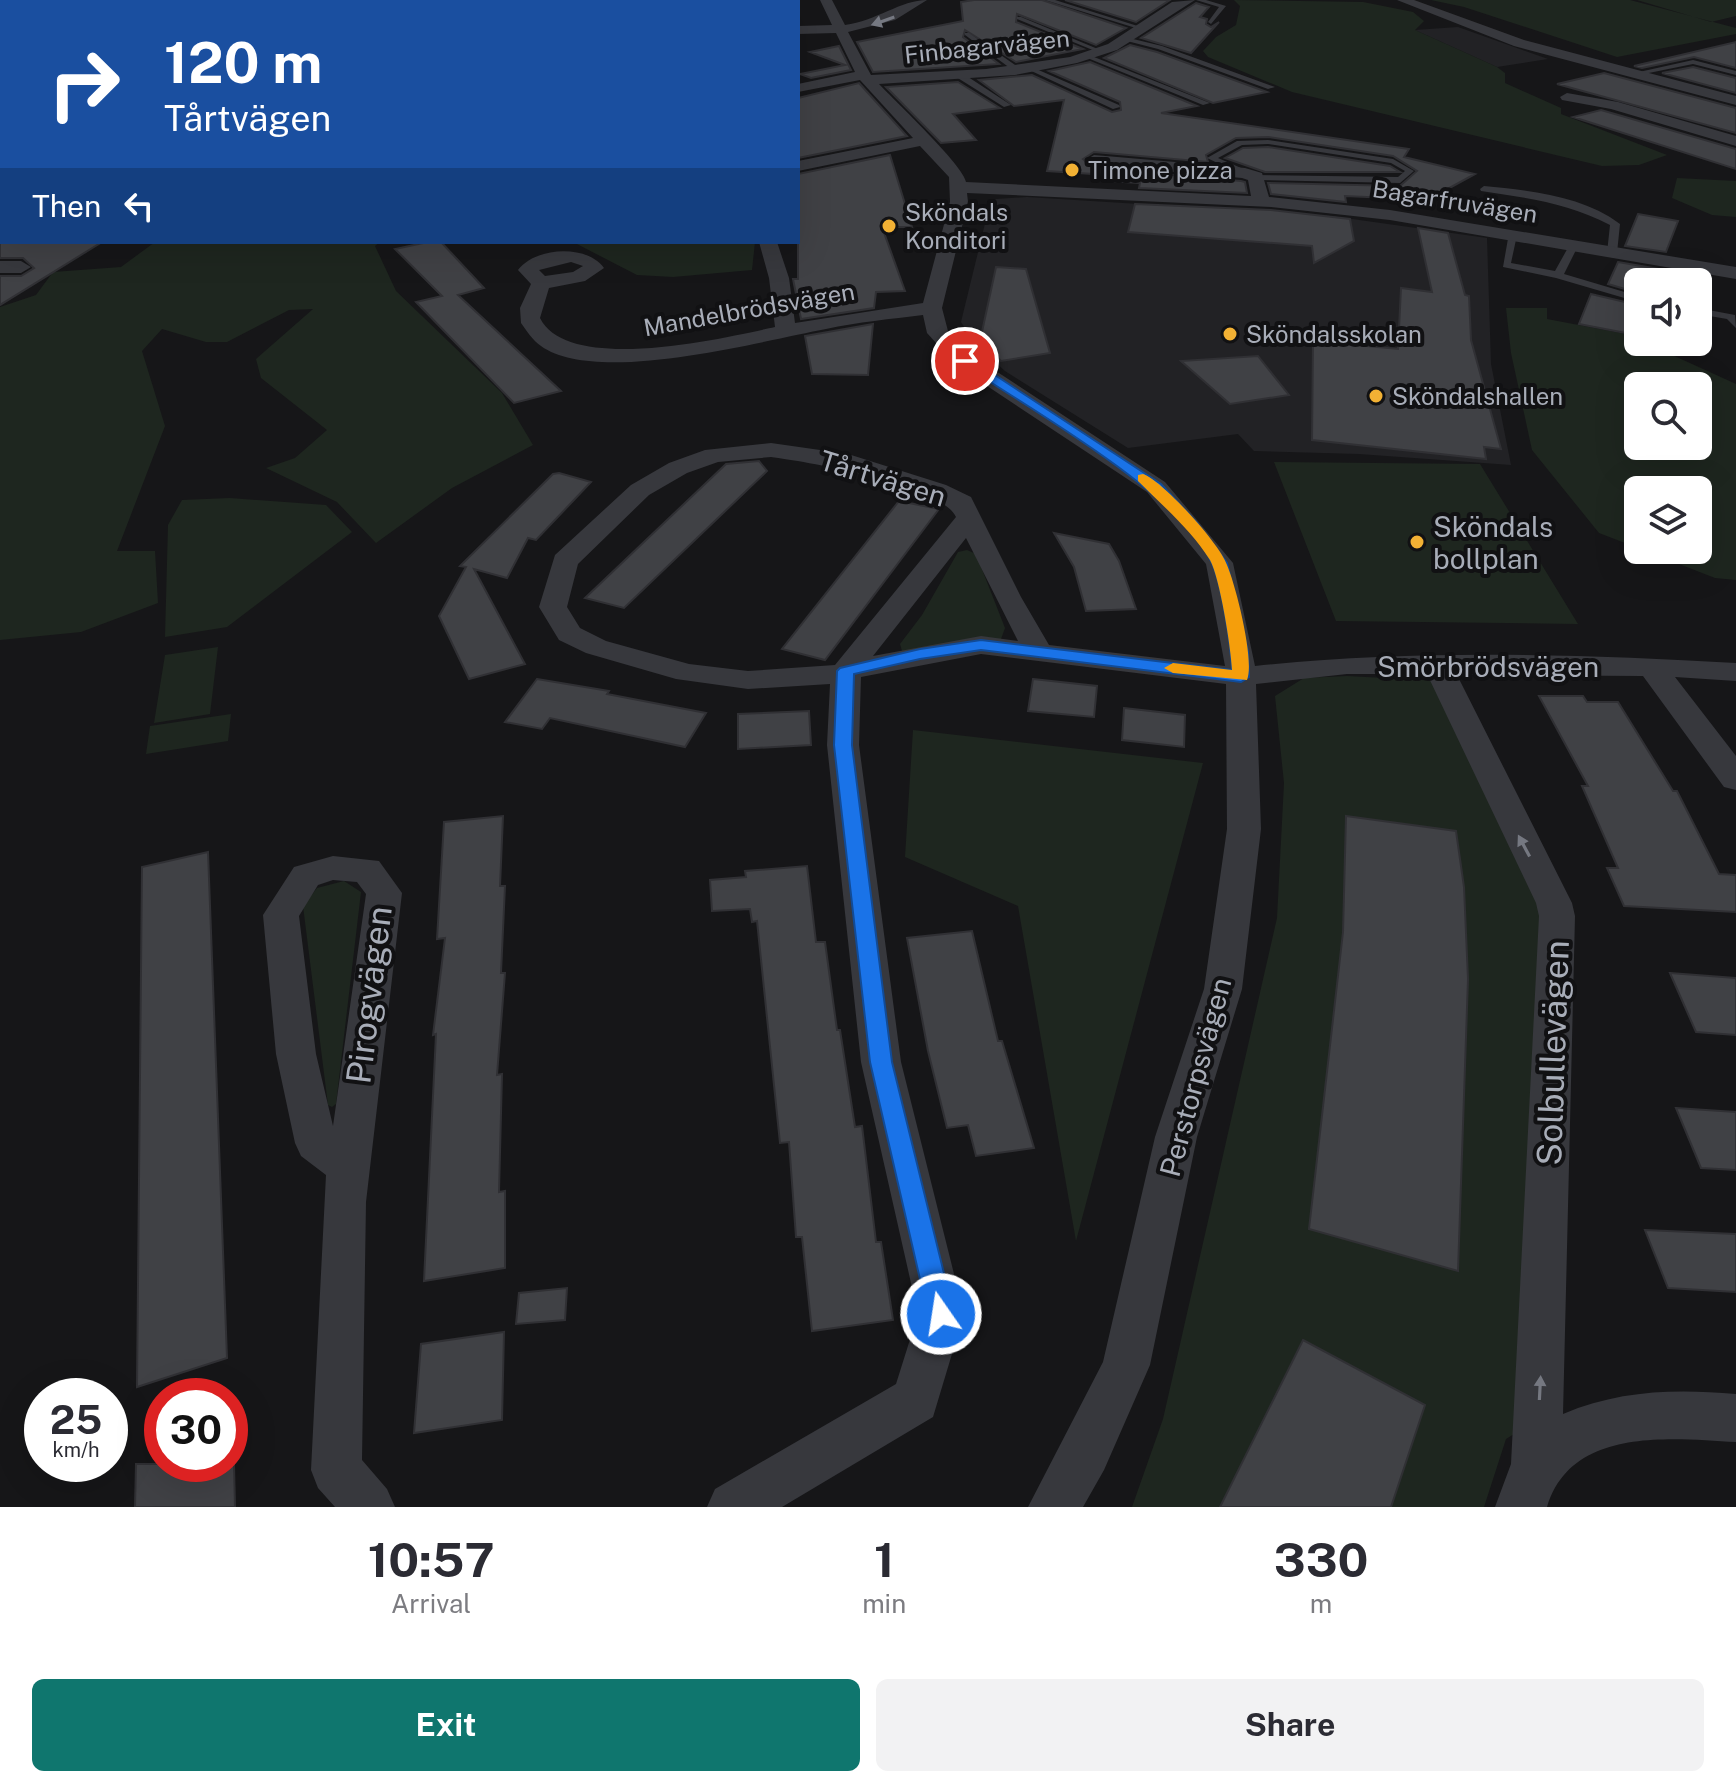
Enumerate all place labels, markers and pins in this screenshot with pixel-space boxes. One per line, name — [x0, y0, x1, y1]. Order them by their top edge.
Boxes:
place label: Timone pizza — [1088, 156, 1233, 184]
marker: Timone pizza — [1063, 161, 1081, 179]
place label: Sköndals Konditori — [905, 198, 1008, 254]
marker: Sköndals Konditori — [880, 217, 898, 235]
place label: Sköndalsskolan — [1246, 320, 1422, 348]
marker: Sköndalsskolan — [1221, 325, 1239, 343]
pin — [931, 327, 999, 395]
place label: Sköndalshallen — [1392, 382, 1563, 410]
marker: Sköndalshallen — [1367, 387, 1385, 405]
place label: Sköndals bollplan — [1433, 510, 1553, 575]
marker: Sköndals bollplan — [1408, 533, 1426, 551]

